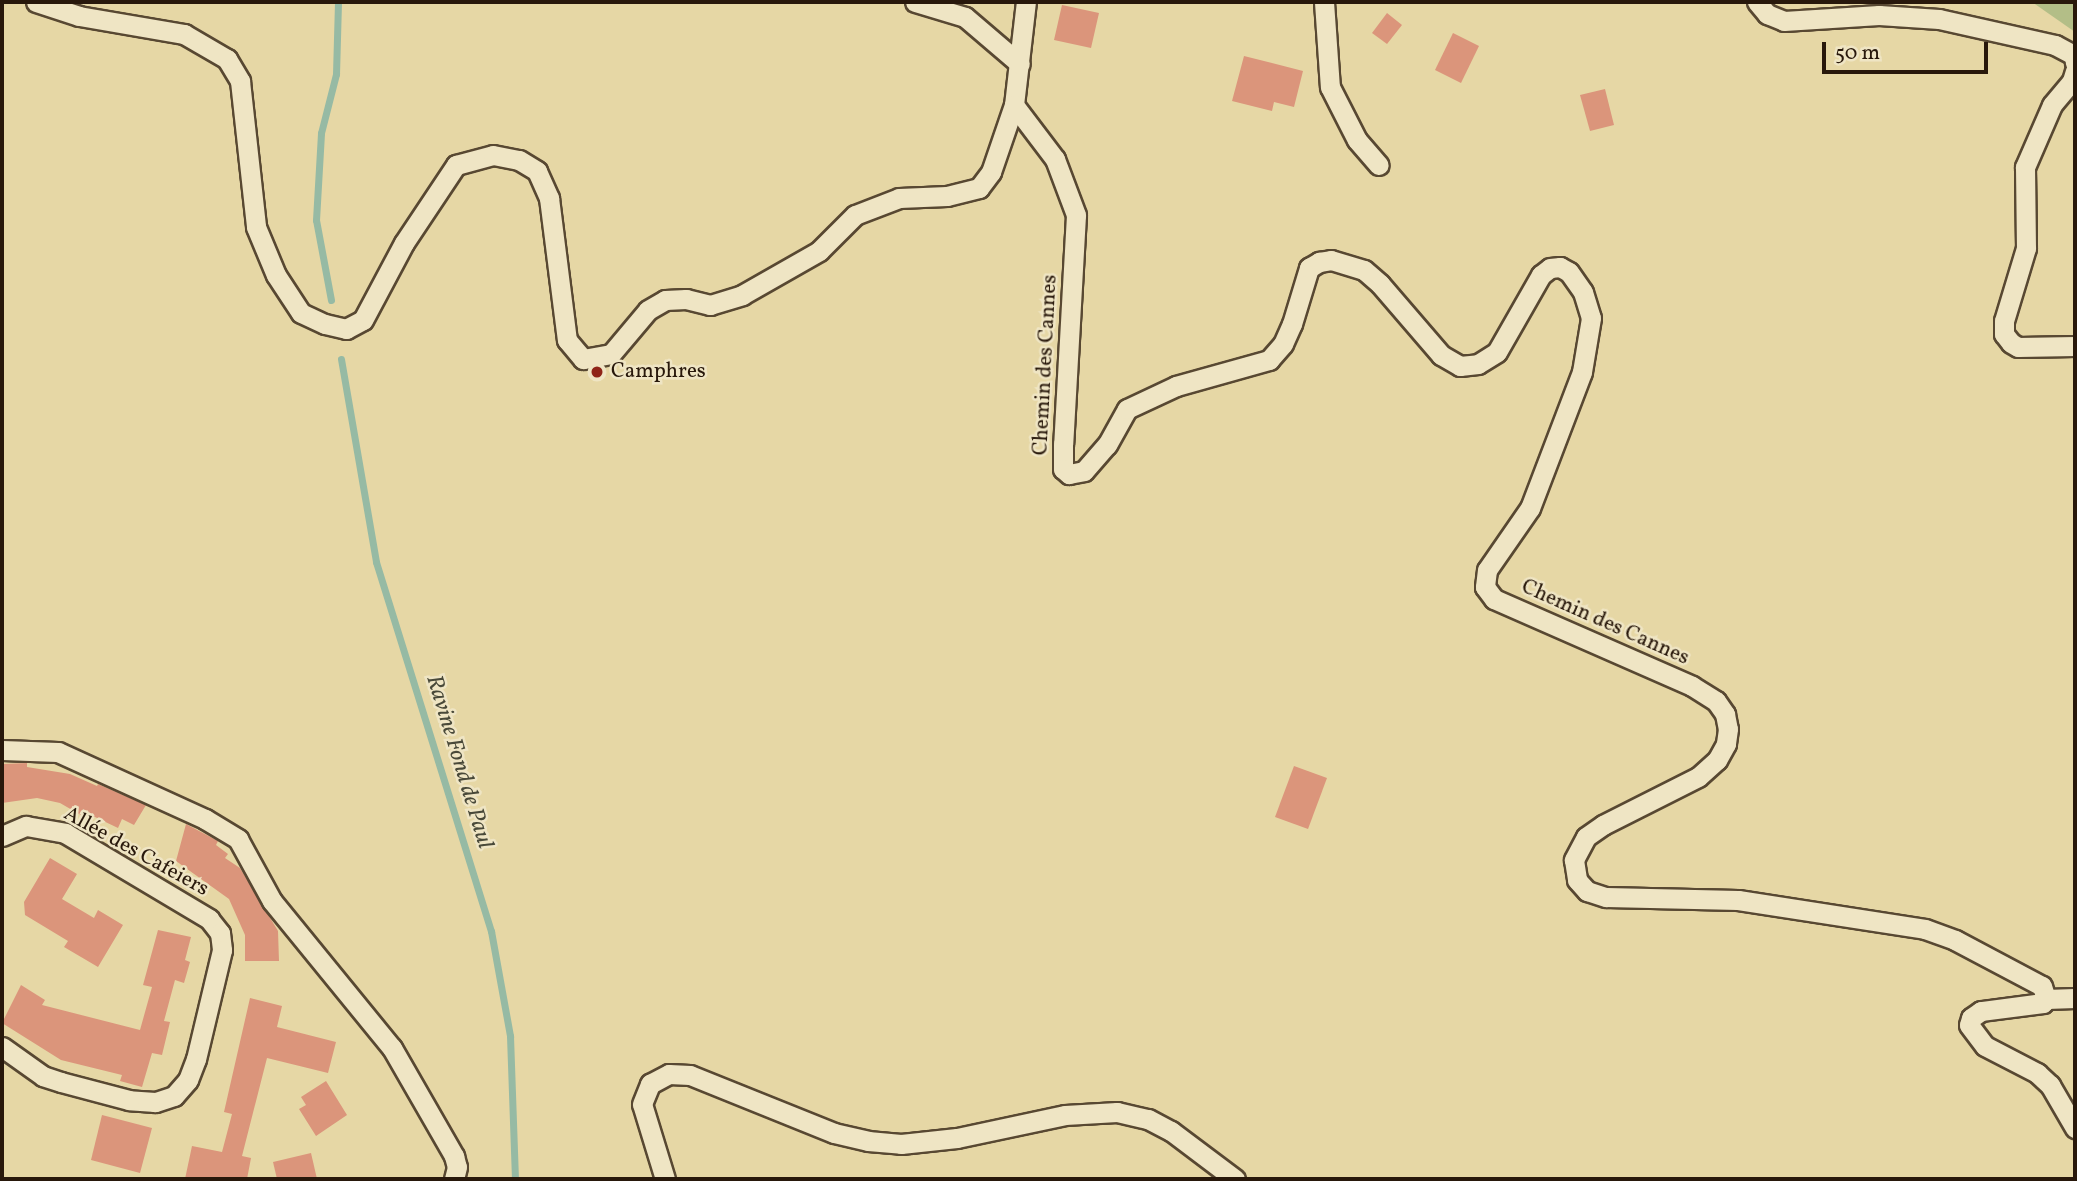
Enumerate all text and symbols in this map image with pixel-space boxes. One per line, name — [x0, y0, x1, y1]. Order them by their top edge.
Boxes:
scale bar — [1825, 28, 1991, 72]
text: 50 m — [1835, 39, 1880, 68]
street label: Chemin des Cannes — [1029, 274, 1063, 456]
place label: Camphres — [611, 359, 706, 385]
marker: Camphres — [589, 364, 605, 380]
street label: Chemin des Cannes — [1517, 575, 1693, 671]
water label: Ravine Fond de Paul — [419, 672, 499, 852]
street label: Allée des Cafeiers — [59, 802, 213, 902]

